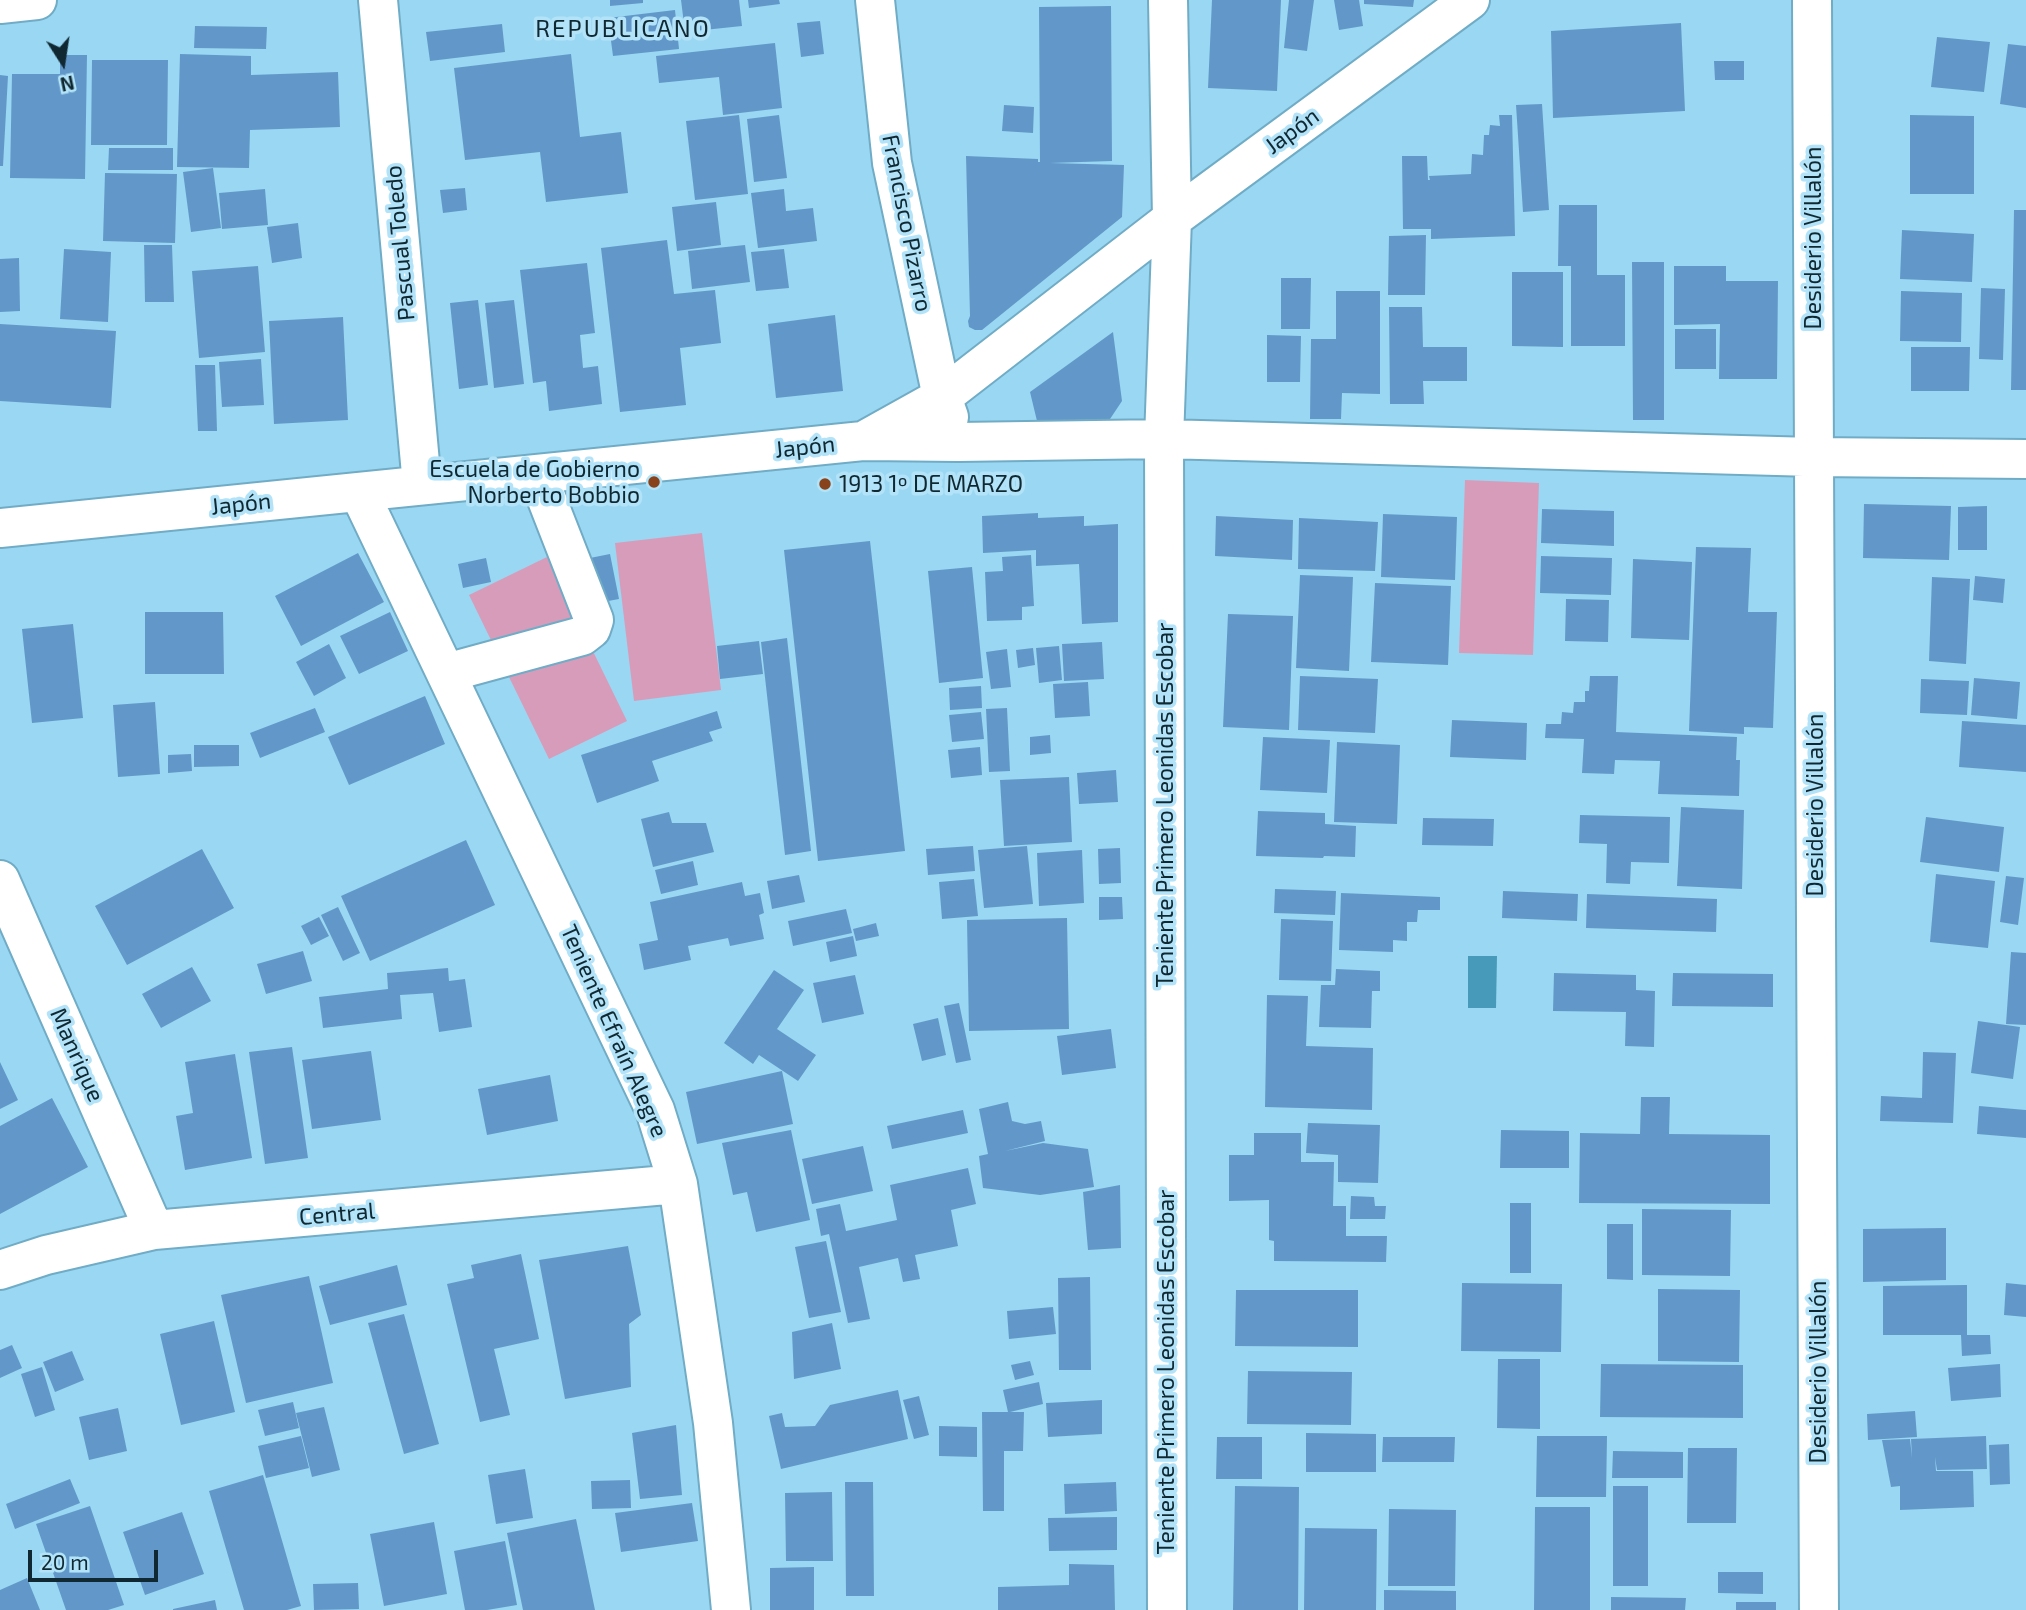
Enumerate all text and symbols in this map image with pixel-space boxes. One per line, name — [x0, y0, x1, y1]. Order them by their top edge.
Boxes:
district label: REPUBLICANO — [537, 15, 709, 43]
north arrow — [28, 28, 98, 98]
text: N — [58, 71, 77, 97]
street label: Japón — [1260, 102, 1324, 160]
street label: Francisco Pizarro — [876, 132, 938, 314]
street label: Desiderio Villalón — [1799, 147, 1827, 329]
street label: Pascual Toledo — [379, 164, 421, 322]
street label: Japón — [774, 430, 836, 464]
place label: Escuela de Gobierno Norberto Bobbio — [429, 455, 640, 509]
place label: 1913 1º DE MARZO — [839, 470, 1023, 498]
marker: Escuela de Gobierno Norberto Bobbio — [646, 474, 662, 490]
marker: 1913 1º DE MARZO — [817, 476, 833, 492]
street label: Japón — [210, 487, 272, 521]
street label: Teniente Primero Leonidas Escobar — [1151, 623, 1179, 987]
street label: Desiderio Villalón — [1801, 714, 1829, 896]
street label: Teniente Efraín Alegre — [555, 921, 673, 1141]
street label: Manrique — [44, 1004, 110, 1106]
street label: Teniente Primero Leonidas Escobar — [1152, 1190, 1180, 1554]
street label: Central — [298, 1197, 376, 1231]
street label: Desiderio Villalón — [1804, 1281, 1832, 1463]
scale bar — [32, 1536, 161, 1580]
text: 20 m — [41, 1549, 89, 1574]

